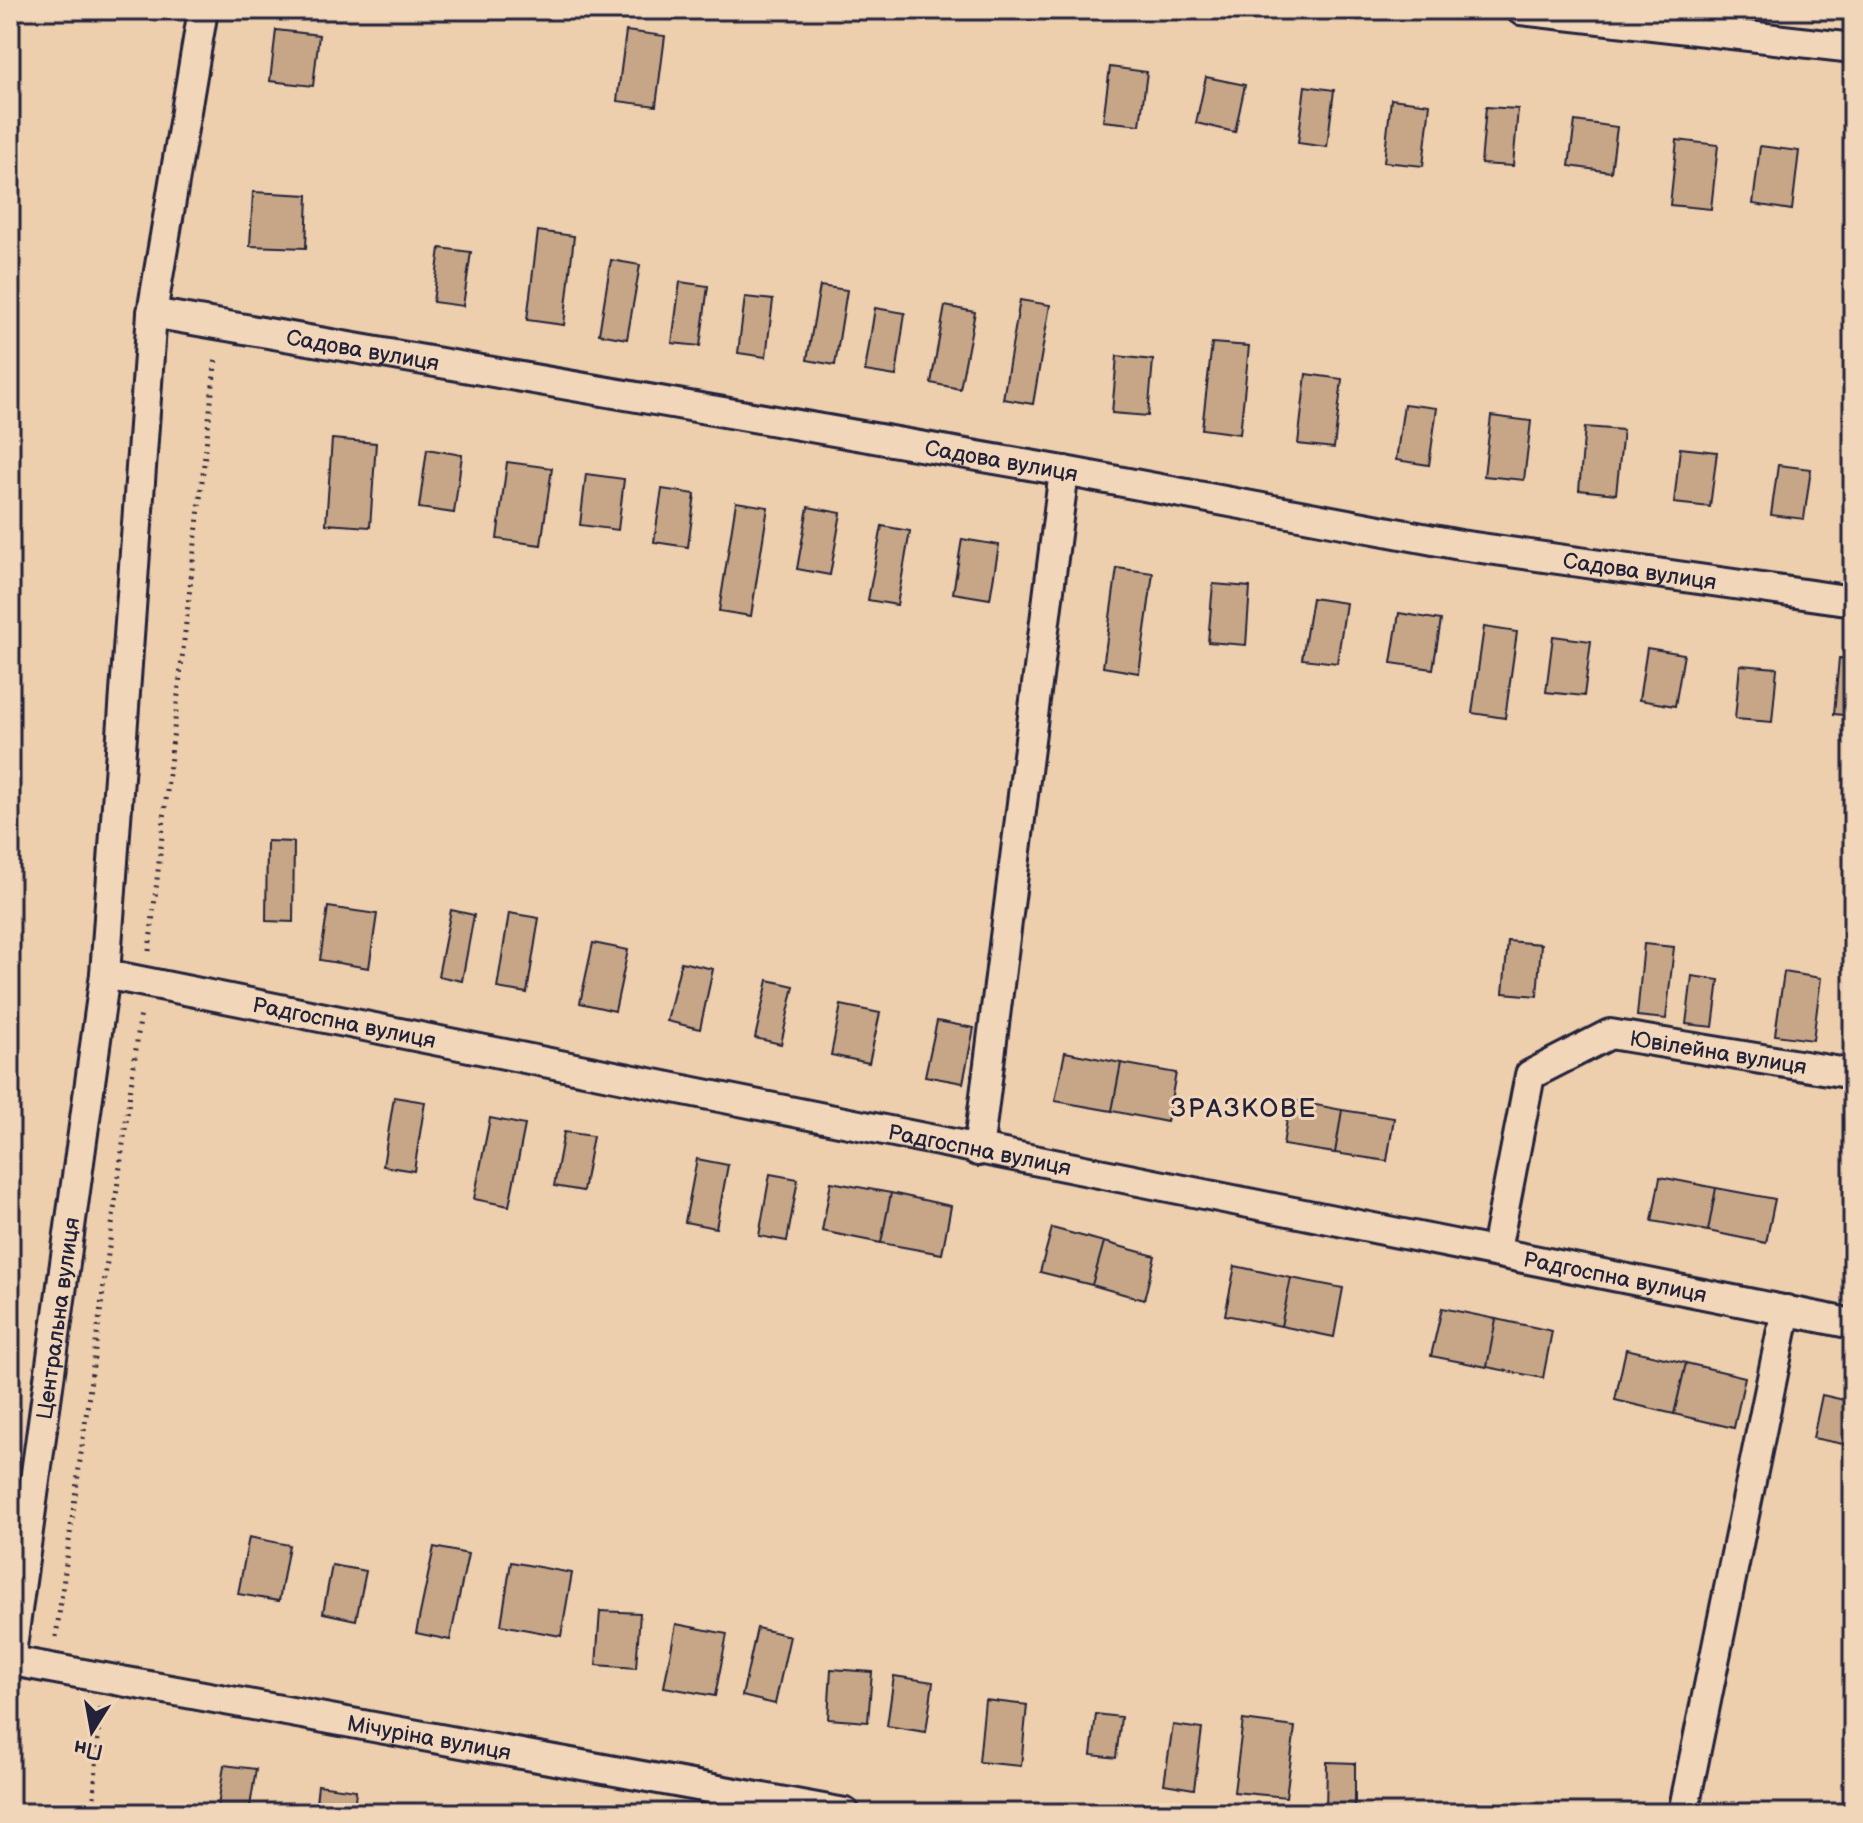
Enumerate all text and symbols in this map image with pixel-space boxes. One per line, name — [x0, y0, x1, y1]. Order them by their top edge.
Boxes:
street label: Садова вулиця — [284, 324, 441, 378]
street label: Садова вулиця — [922, 435, 1080, 488]
street label: Садова вулиця — [1561, 548, 1718, 596]
street label: Радгоспна вулиця — [250, 992, 438, 1055]
street label: Ювілейна вулиця — [1628, 1025, 1809, 1081]
district label: ЗРАЗКОВЕ — [1170, 1094, 1318, 1125]
street label: Радгоспна вулиця — [885, 1119, 1073, 1182]
street label: Центральна вулиця — [32, 1216, 86, 1421]
street label: Радгоспна вулиця — [1521, 1246, 1709, 1309]
north arrow — [52, 1691, 132, 1771]
street label: Мічуріна вулиця — [345, 1710, 513, 1767]
text: Пн — [71, 1733, 105, 1765]

